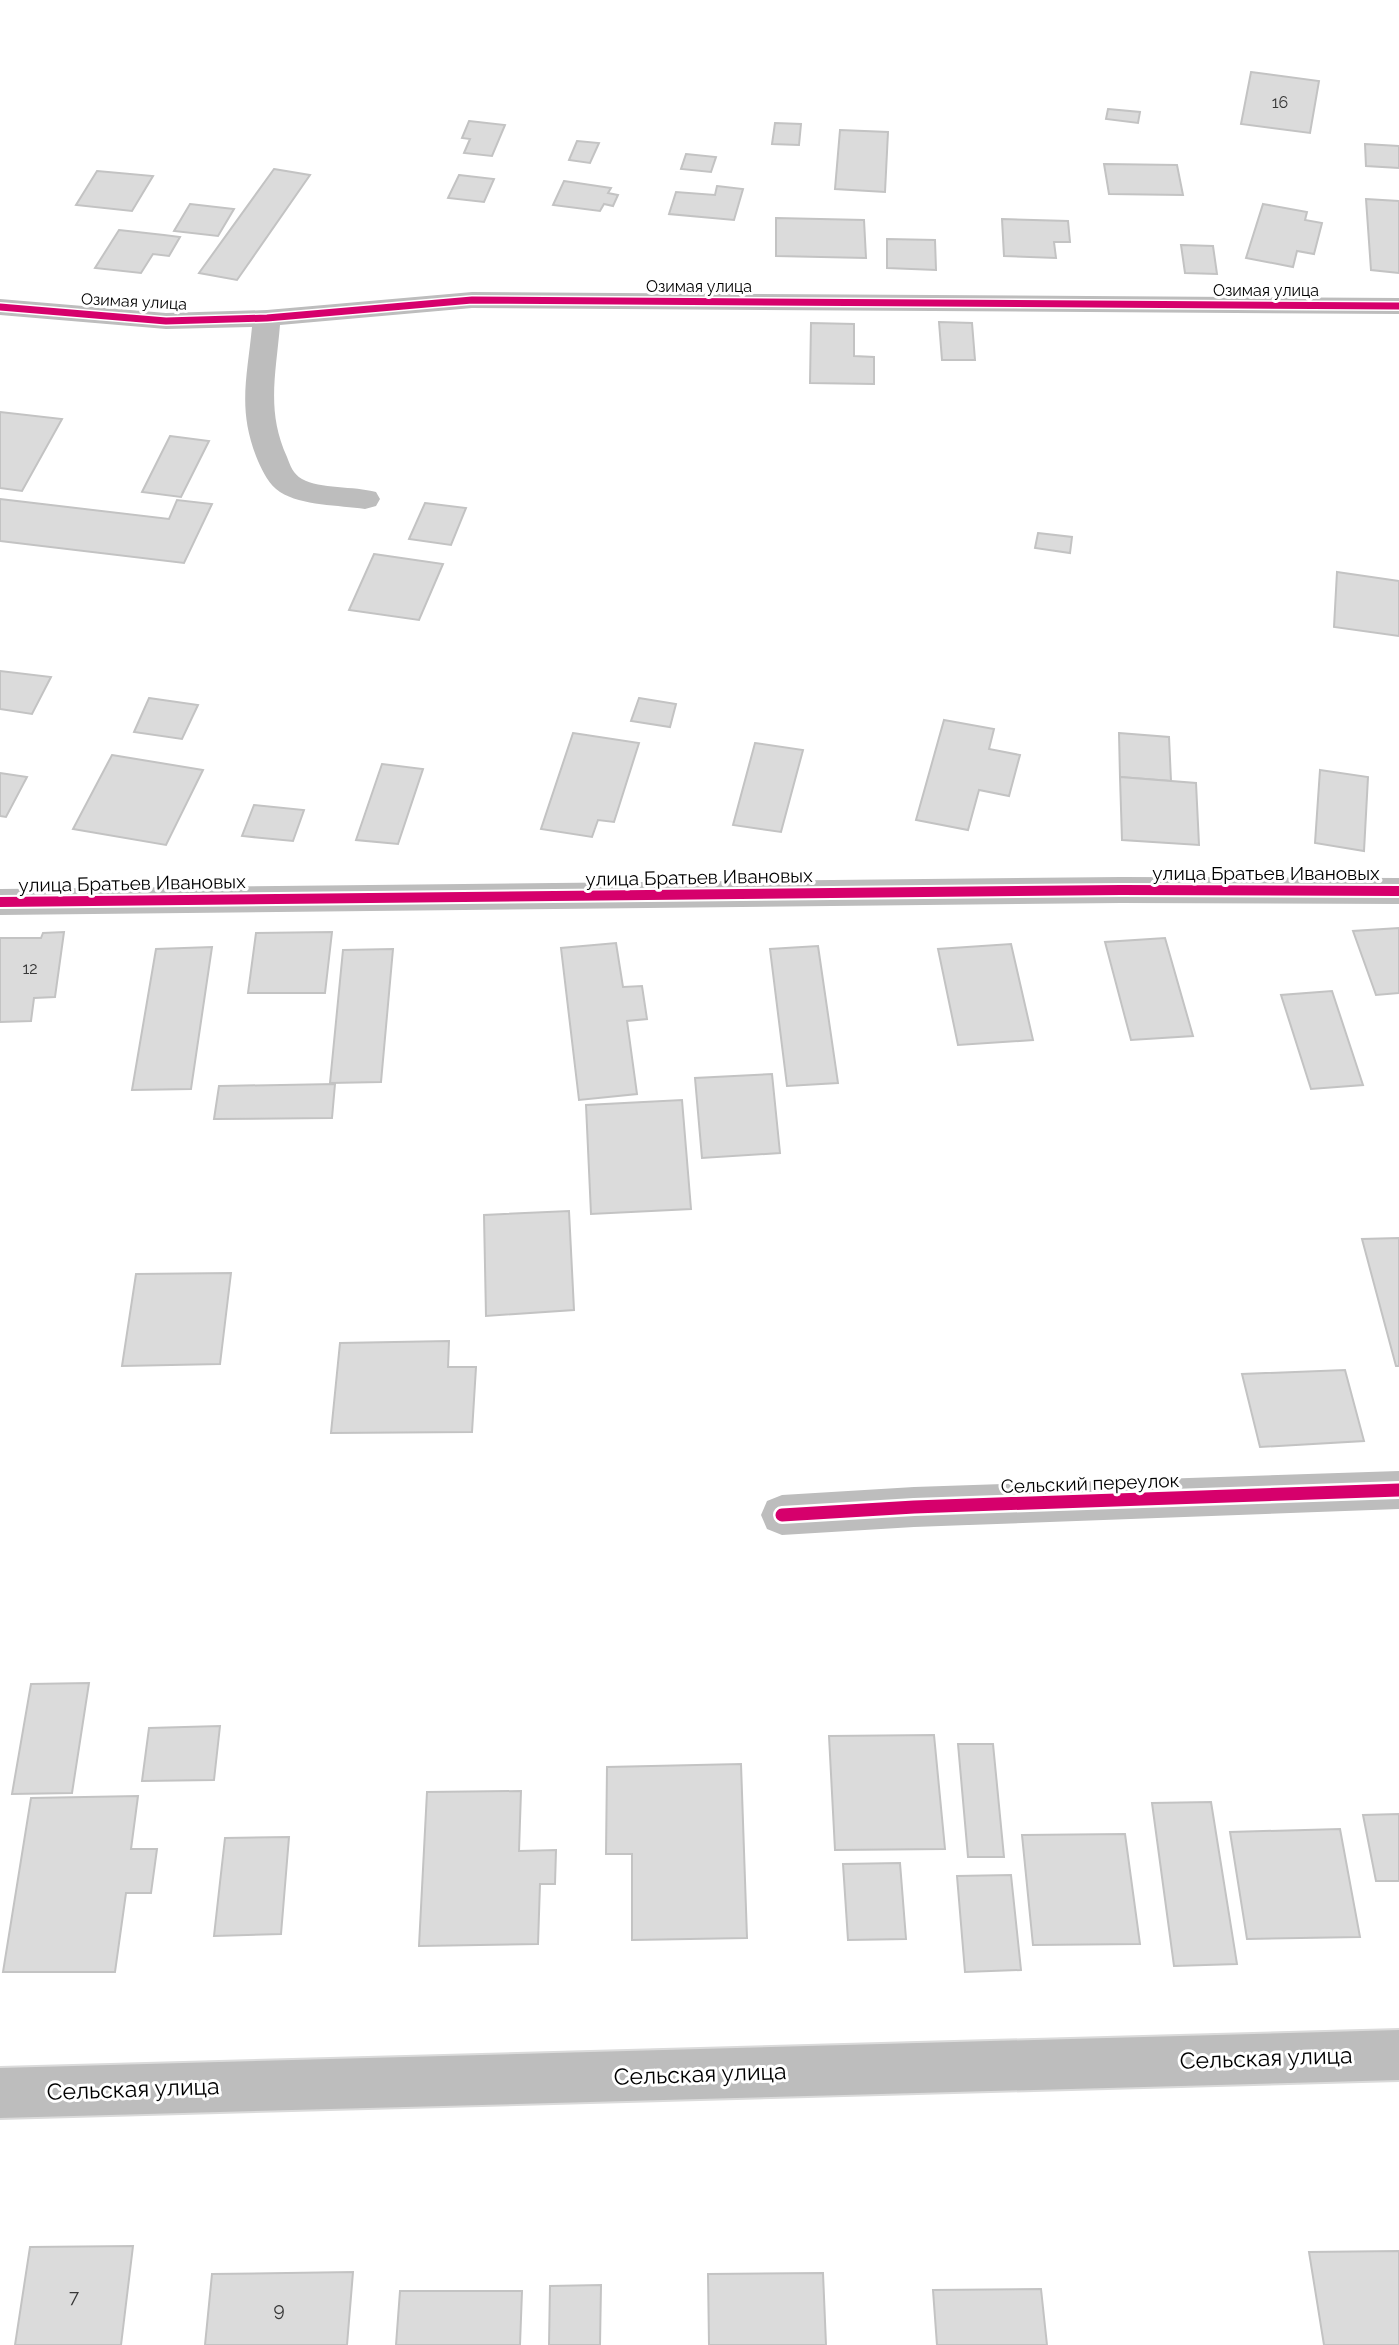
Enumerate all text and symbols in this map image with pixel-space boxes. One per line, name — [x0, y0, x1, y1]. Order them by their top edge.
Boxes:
house number: 16 — [1272, 93, 1288, 112]
street label: Озимая улица — [646, 277, 752, 296]
street label: Озимая улица — [1213, 281, 1319, 300]
street label: Озимая улица — [81, 289, 187, 314]
street label: улица Братьев Ивановых — [1152, 862, 1380, 884]
street label: улица Братьев Ивановых — [585, 864, 813, 890]
street label: улица Братьев Ивановых — [18, 870, 246, 896]
house number: 12 — [22, 959, 38, 978]
street label: Сельский переулок — [1000, 1469, 1180, 1497]
street label: Сельская улица — [1179, 2041, 1353, 2074]
street label: Сельская улица — [613, 2057, 787, 2090]
street label: Сельская улица — [46, 2072, 220, 2105]
house number: 7 — [69, 2285, 79, 2307]
house number: 9 — [273, 2298, 285, 2320]

